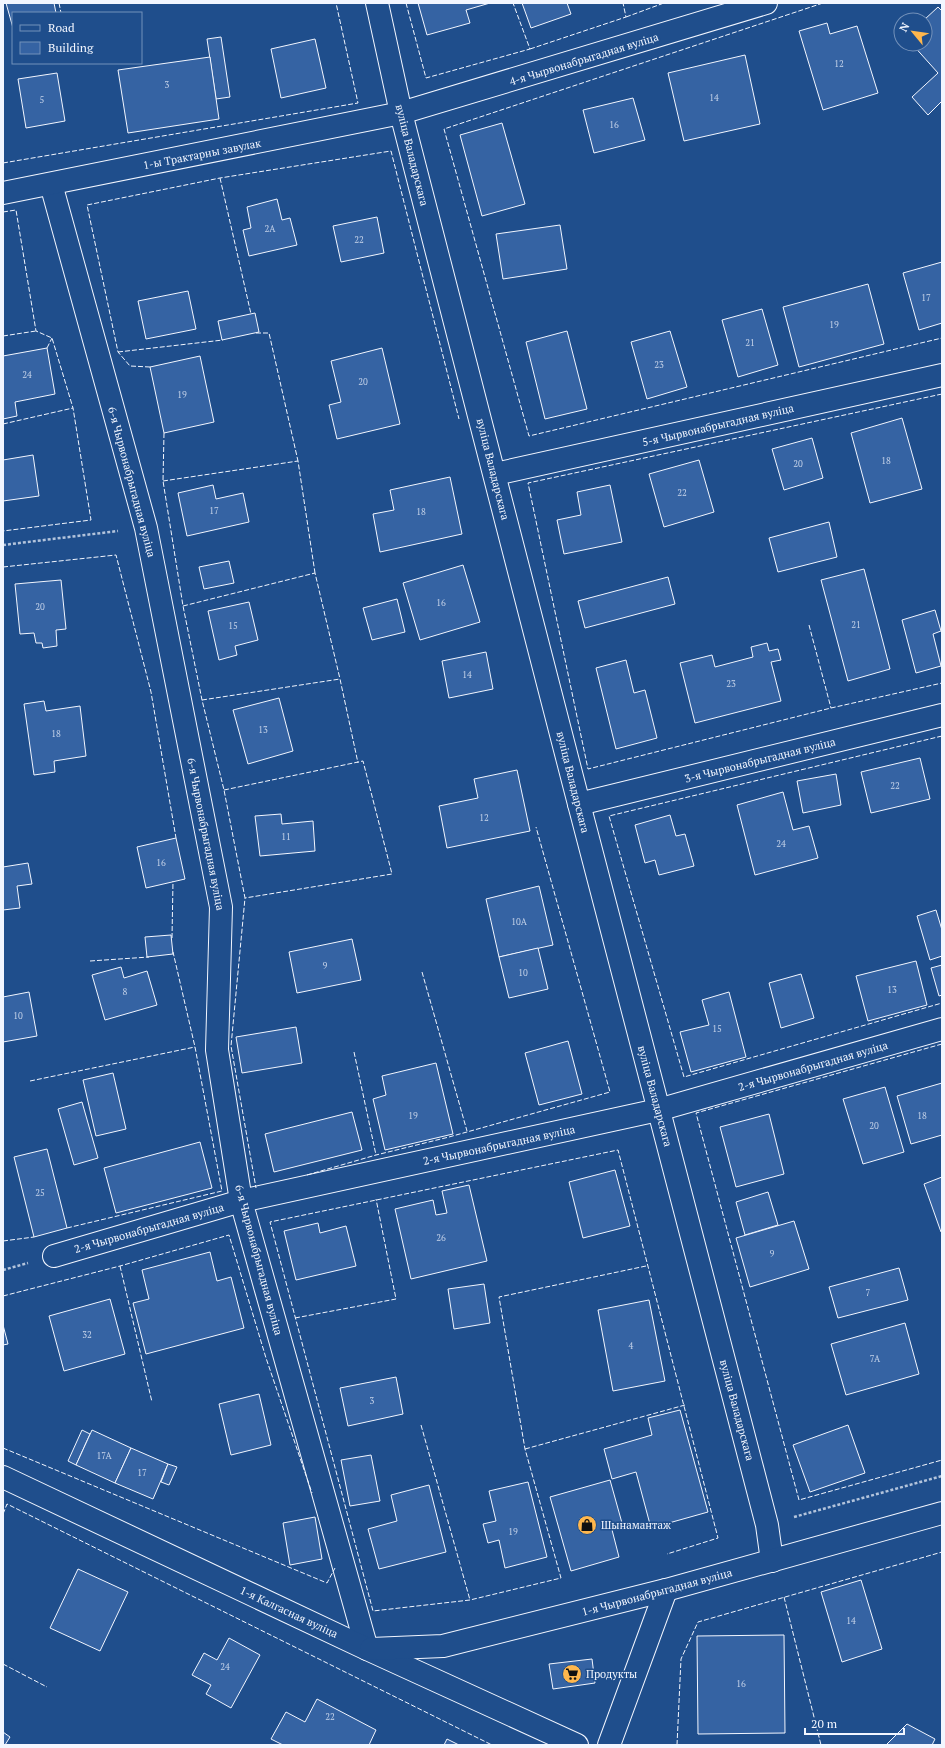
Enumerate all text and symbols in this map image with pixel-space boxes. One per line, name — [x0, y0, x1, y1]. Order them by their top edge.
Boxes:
legend — [12, 12, 142, 64]
north arrow — [893, 12, 933, 52]
text: Road — [48, 20, 75, 35]
text: N — [896, 20, 913, 34]
street label: 4-я Чырвонабрыгадная вуліца — [508, 29, 661, 88]
text: Building — [48, 40, 94, 55]
house number: 12 — [834, 58, 844, 70]
house number: 3 — [165, 79, 170, 91]
house number: 14 — [709, 92, 719, 104]
house number: 5 — [40, 94, 45, 106]
street label: вуліца Валадарскага — [393, 103, 432, 208]
house number: 16 — [609, 119, 619, 131]
street label: 1-ы Трактарны завулак — [142, 136, 262, 172]
house number: 2А — [265, 223, 276, 235]
house number: 22 — [354, 234, 364, 246]
house number: 17 — [921, 292, 931, 304]
house number: 19 — [829, 319, 839, 331]
house number: 21 — [745, 337, 755, 349]
house number: 23 — [654, 359, 664, 371]
house number: 24 — [22, 369, 32, 381]
house number: 20 — [358, 376, 368, 388]
house number: 19 — [177, 389, 187, 401]
street label: 5-я Чырвонабрыгадная вуліца — [641, 401, 796, 449]
street label: 6-я Чырвонабрыгадная вуліца — [105, 405, 159, 559]
street label: вуліца Валадарскага — [474, 417, 513, 522]
house number: 18 — [881, 455, 891, 467]
house number: 20 — [793, 458, 803, 470]
house number: 22 — [677, 487, 687, 499]
house number: 17 — [209, 505, 219, 517]
house number: 18 — [416, 506, 426, 518]
house number: 16 — [436, 597, 446, 609]
house number: 20 — [35, 601, 45, 613]
house number: 21 — [851, 619, 861, 631]
house number: 15 — [228, 620, 238, 632]
house number: 14 — [462, 669, 472, 681]
house number: 23 — [726, 678, 736, 690]
house number: 13 — [258, 724, 268, 736]
house number: 18 — [51, 728, 61, 740]
street label: вуліца Валадарскага — [554, 730, 593, 835]
street label: 3-я Чырвонабрыгадная вуліца — [683, 734, 837, 786]
street label: 6-я Чырвонабрыгадная вуліца — [184, 757, 228, 912]
house number: 22 — [890, 780, 900, 792]
house number: 12 — [479, 812, 489, 824]
house number: 11 — [281, 831, 291, 843]
house number: 24 — [776, 838, 786, 850]
house number: 16 — [156, 857, 166, 869]
house number: 10А — [511, 916, 528, 928]
house number: 9 — [323, 960, 328, 972]
house number: 10 — [518, 967, 528, 979]
house number: 13 — [887, 984, 897, 996]
house number: 8 — [123, 986, 128, 998]
house number: 10 — [13, 1010, 23, 1022]
house number: 15 — [712, 1023, 722, 1035]
street label: 2-я Чырвонабрыгадная вуліца — [737, 1038, 890, 1094]
street label: вуліца Валадарскага — [635, 1044, 675, 1149]
house number: 19 — [408, 1110, 418, 1122]
house number: 18 — [917, 1110, 927, 1122]
house number: 20 — [869, 1120, 879, 1132]
street label: 2-я Чырвонабрыгадная вуліца — [422, 1122, 577, 1168]
street label: 6-я Чырвонабрыгадная вуліца — [232, 1183, 286, 1337]
house number: 25 — [35, 1187, 45, 1199]
street label: 2-я Чырвонабрыгадная вуліца — [73, 1200, 226, 1256]
house number: 26 — [436, 1232, 446, 1244]
house number: 9 — [770, 1248, 775, 1260]
house number: 7 — [866, 1287, 871, 1299]
house number: 32 — [82, 1329, 92, 1341]
house number: 4 — [629, 1340, 634, 1352]
house number: 7А — [870, 1353, 881, 1365]
street label: вуліца Валадарскага — [717, 1358, 757, 1463]
house number: 3 — [370, 1395, 375, 1407]
house number: 17А — [96, 1450, 112, 1462]
house number: 17 — [137, 1467, 147, 1479]
shop icon: Шынамантаж — [576, 1514, 598, 1536]
place label: Шынамантаж — [601, 1518, 671, 1532]
house number: 19 — [508, 1526, 518, 1538]
street label: 1-я Чырвонабрыгадная вуліца — [580, 1565, 734, 1619]
street label: 1-я Калгасная вуліца — [238, 1583, 341, 1641]
house number: 14 — [846, 1615, 856, 1627]
house number: 24 — [220, 1661, 230, 1673]
supermarket icon: Продукты — [561, 1663, 583, 1685]
place label: Продукты — [586, 1667, 637, 1681]
house number: 16 — [736, 1678, 746, 1690]
scale bar — [805, 1710, 904, 1736]
house number: 22 — [325, 1711, 335, 1723]
text: 20 m — [811, 1716, 838, 1731]

